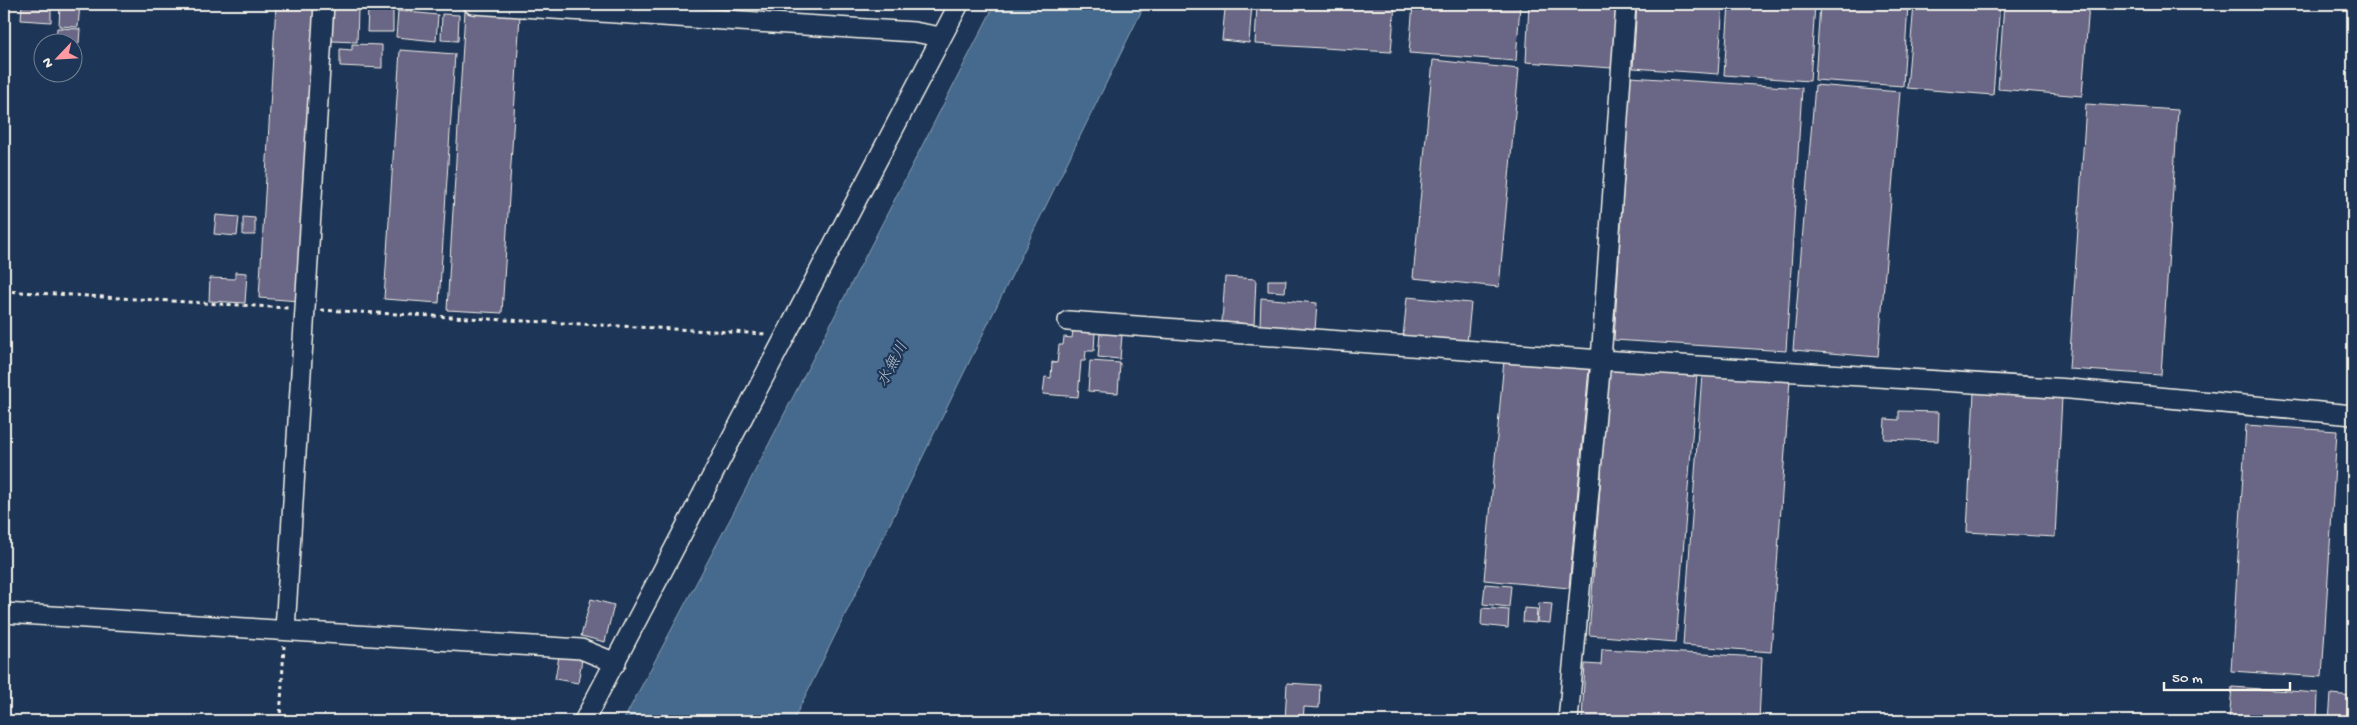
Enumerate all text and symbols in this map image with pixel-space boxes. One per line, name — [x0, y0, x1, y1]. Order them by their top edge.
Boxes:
north arrow — [32, 32, 82, 82]
text: N — [39, 55, 58, 70]
water label: 水無川 — [873, 339, 914, 391]
scale bar — [2164, 660, 2291, 692]
text: 50 m — [2172, 670, 2203, 688]

